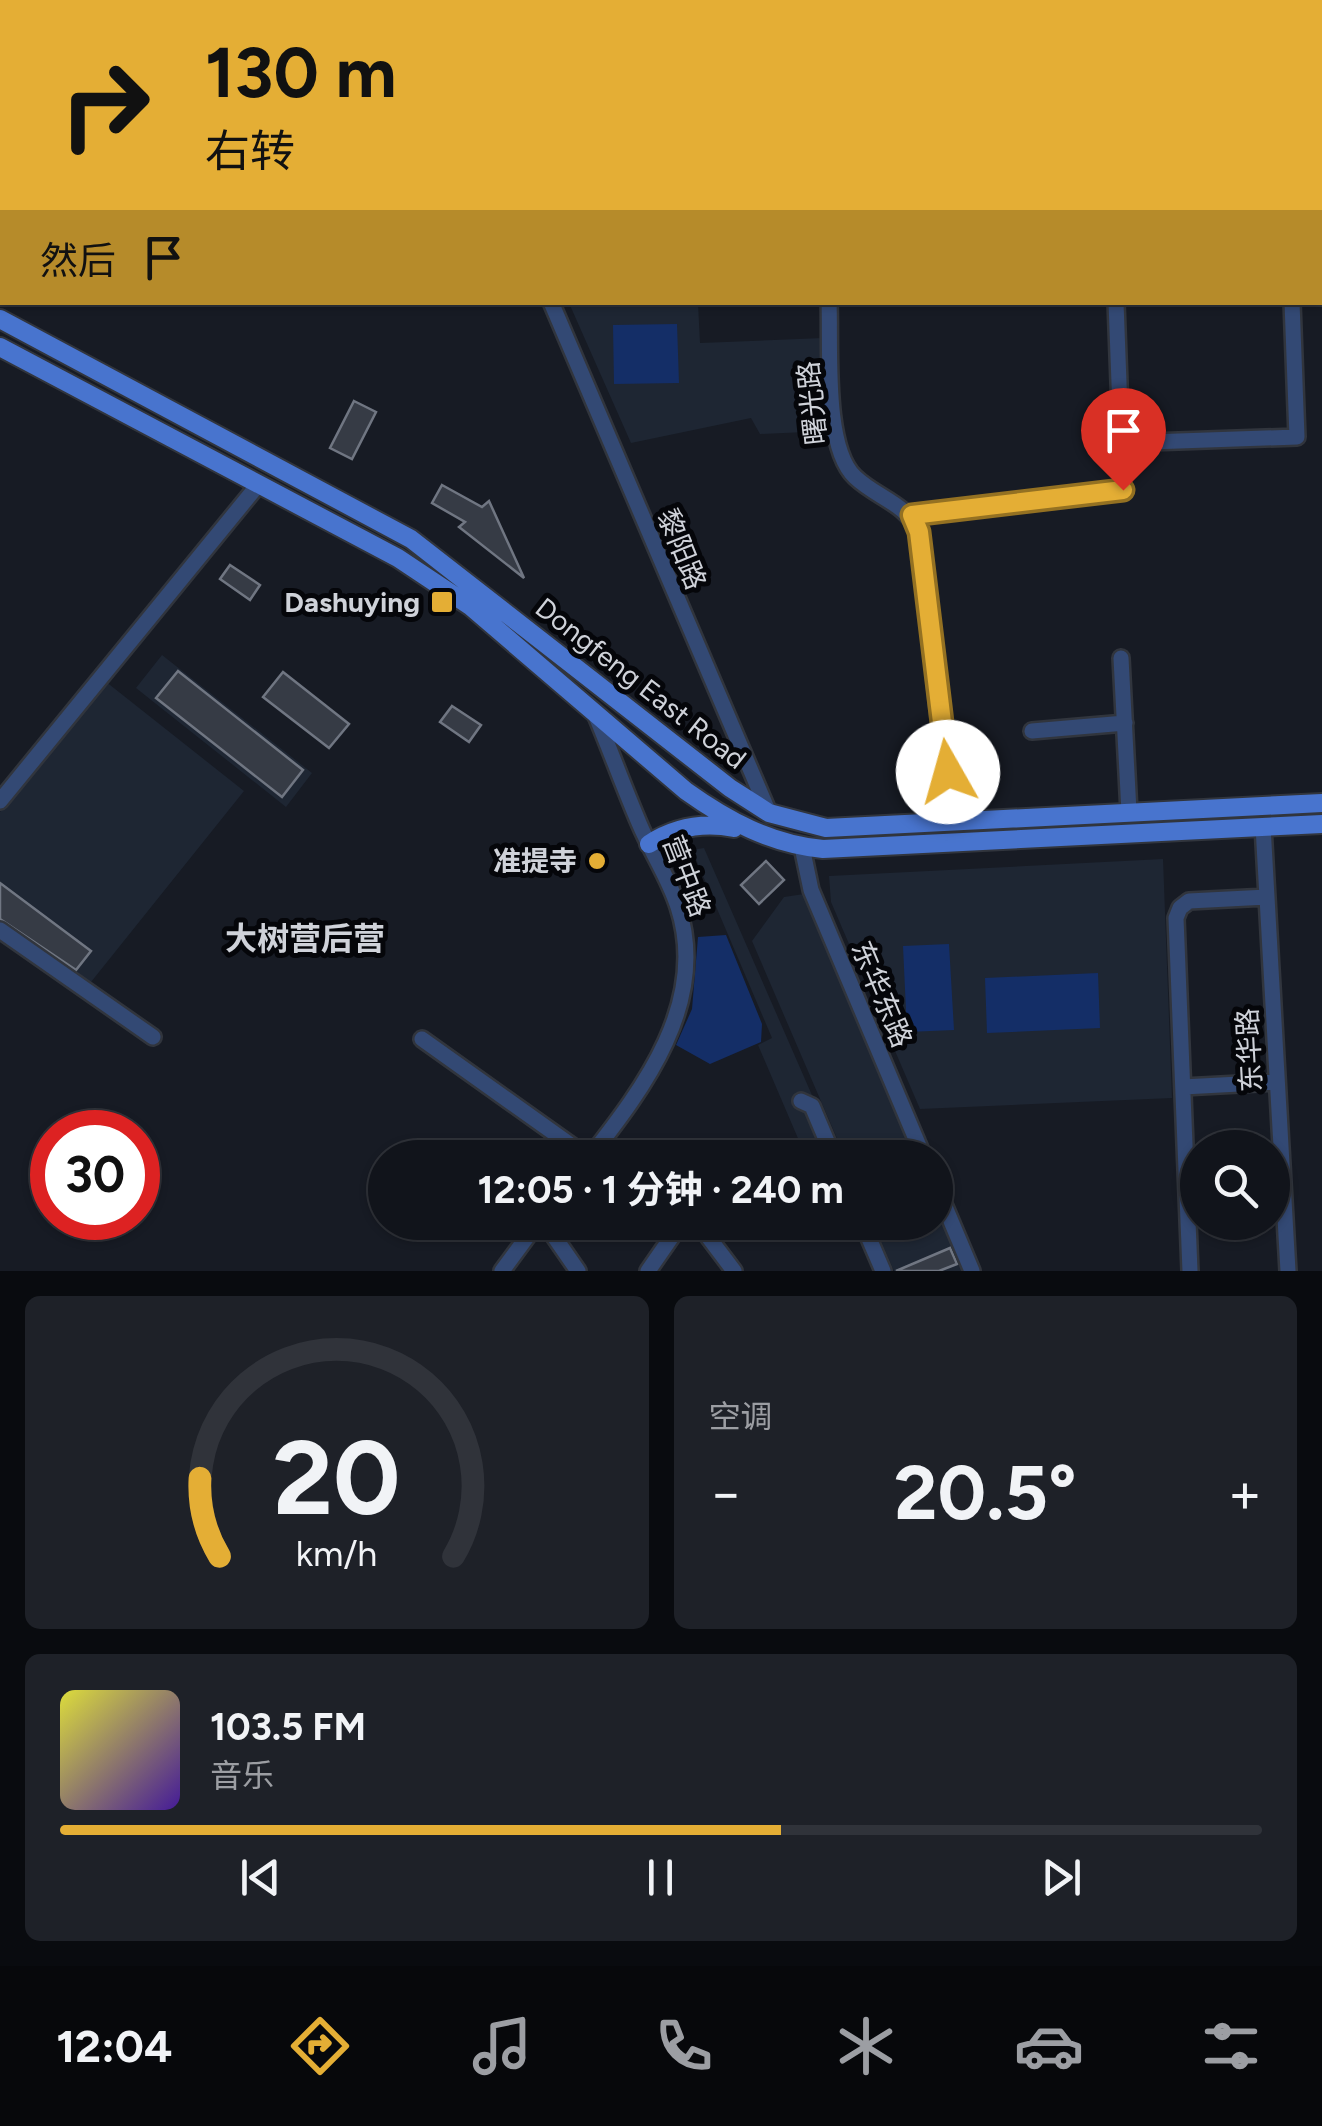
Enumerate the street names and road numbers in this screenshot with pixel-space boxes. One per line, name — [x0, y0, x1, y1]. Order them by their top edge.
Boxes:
street label: 曙光路 — [791, 359, 833, 447]
street label: 黎阳路 — [651, 504, 713, 594]
street label: Dongfeng East Road — [529, 590, 753, 776]
street label: 营中路 — [656, 831, 718, 921]
street label: 东华东路 — [844, 936, 920, 1052]
street label: 东华路 — [1230, 1007, 1268, 1093]

